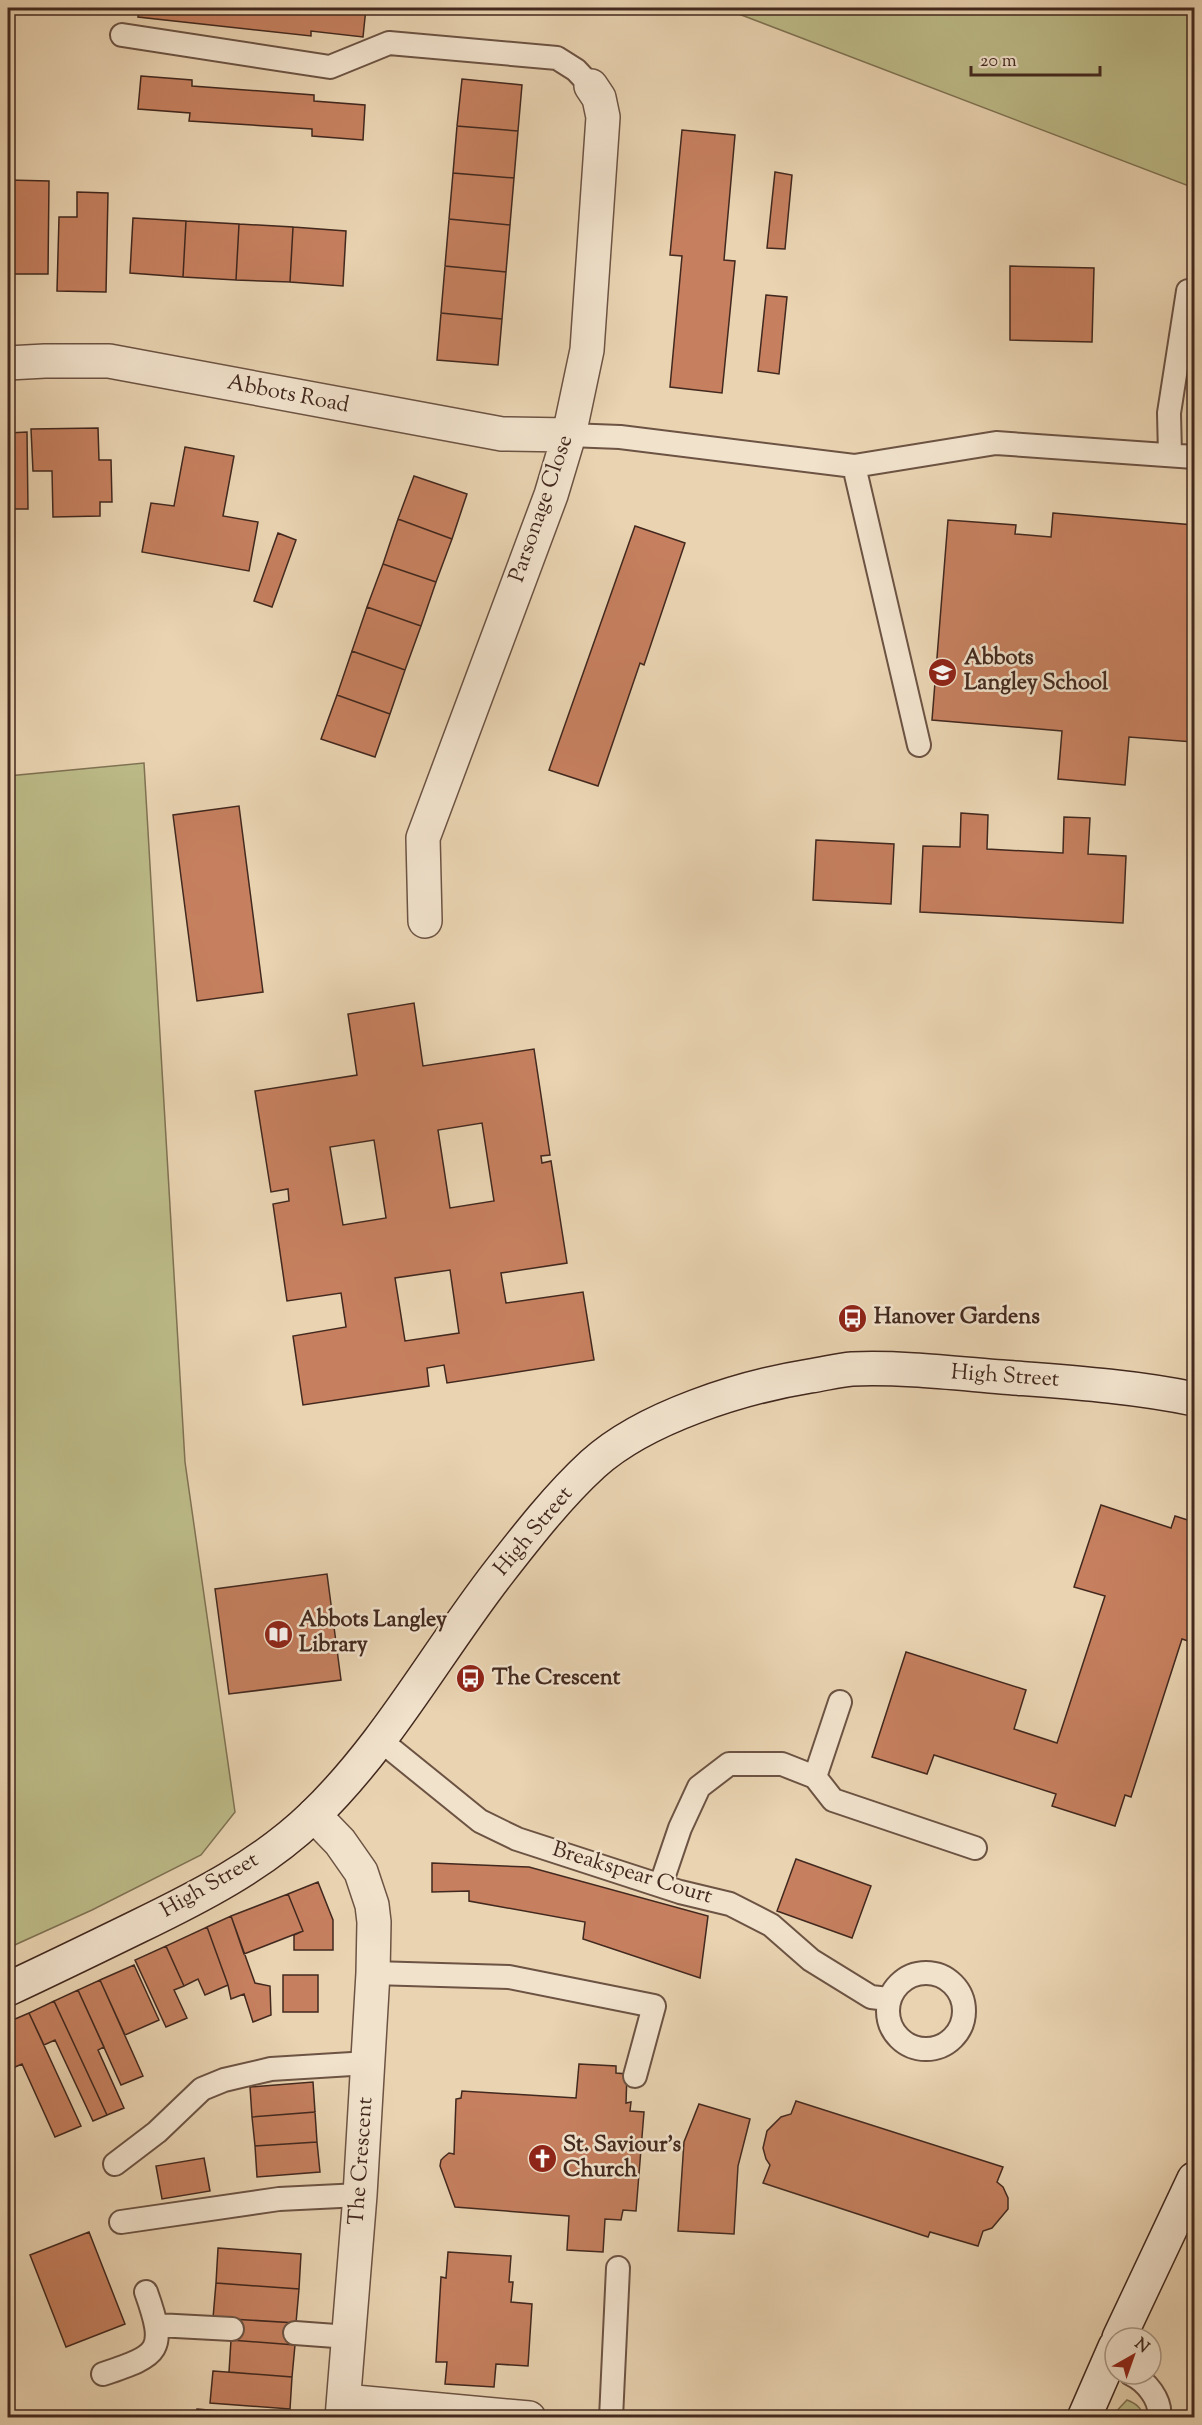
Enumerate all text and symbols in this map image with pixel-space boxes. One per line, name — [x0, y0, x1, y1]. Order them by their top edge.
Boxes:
scale bar — [971, 39, 1100, 77]
text: 20 m — [980, 49, 1017, 75]
street label: Abbots Road — [224, 367, 352, 423]
street label: Parsonage Close — [502, 431, 582, 587]
place label: Abbots Langley School — [964, 643, 1109, 700]
school or university icon: Abbots Langley School — [927, 656, 959, 688]
bus stop icon: Hanover Gardens — [837, 1302, 869, 1334]
place label: Hanover Gardens — [874, 1302, 1040, 1334]
street label: High Street — [950, 1357, 1061, 1397]
street label: High Street — [487, 1480, 581, 1584]
place label: Abbots Langley Library — [299, 1605, 447, 1662]
library icon: Abbots Langley Library — [262, 1618, 294, 1650]
bus stop icon: The Crescent — [455, 1663, 487, 1695]
place label: The Crescent — [492, 1663, 621, 1695]
street label: Breakspear Court — [548, 1834, 716, 1914]
street label: High Street — [155, 1845, 265, 1927]
street label: The Crescent — [342, 2095, 382, 2226]
place label: St. Saviour's Church — [563, 2130, 682, 2187]
church icon: St. Saviour's Church — [526, 2143, 558, 2175]
north arrow — [1103, 2326, 1163, 2386]
text: N — [1129, 2334, 1153, 2359]

